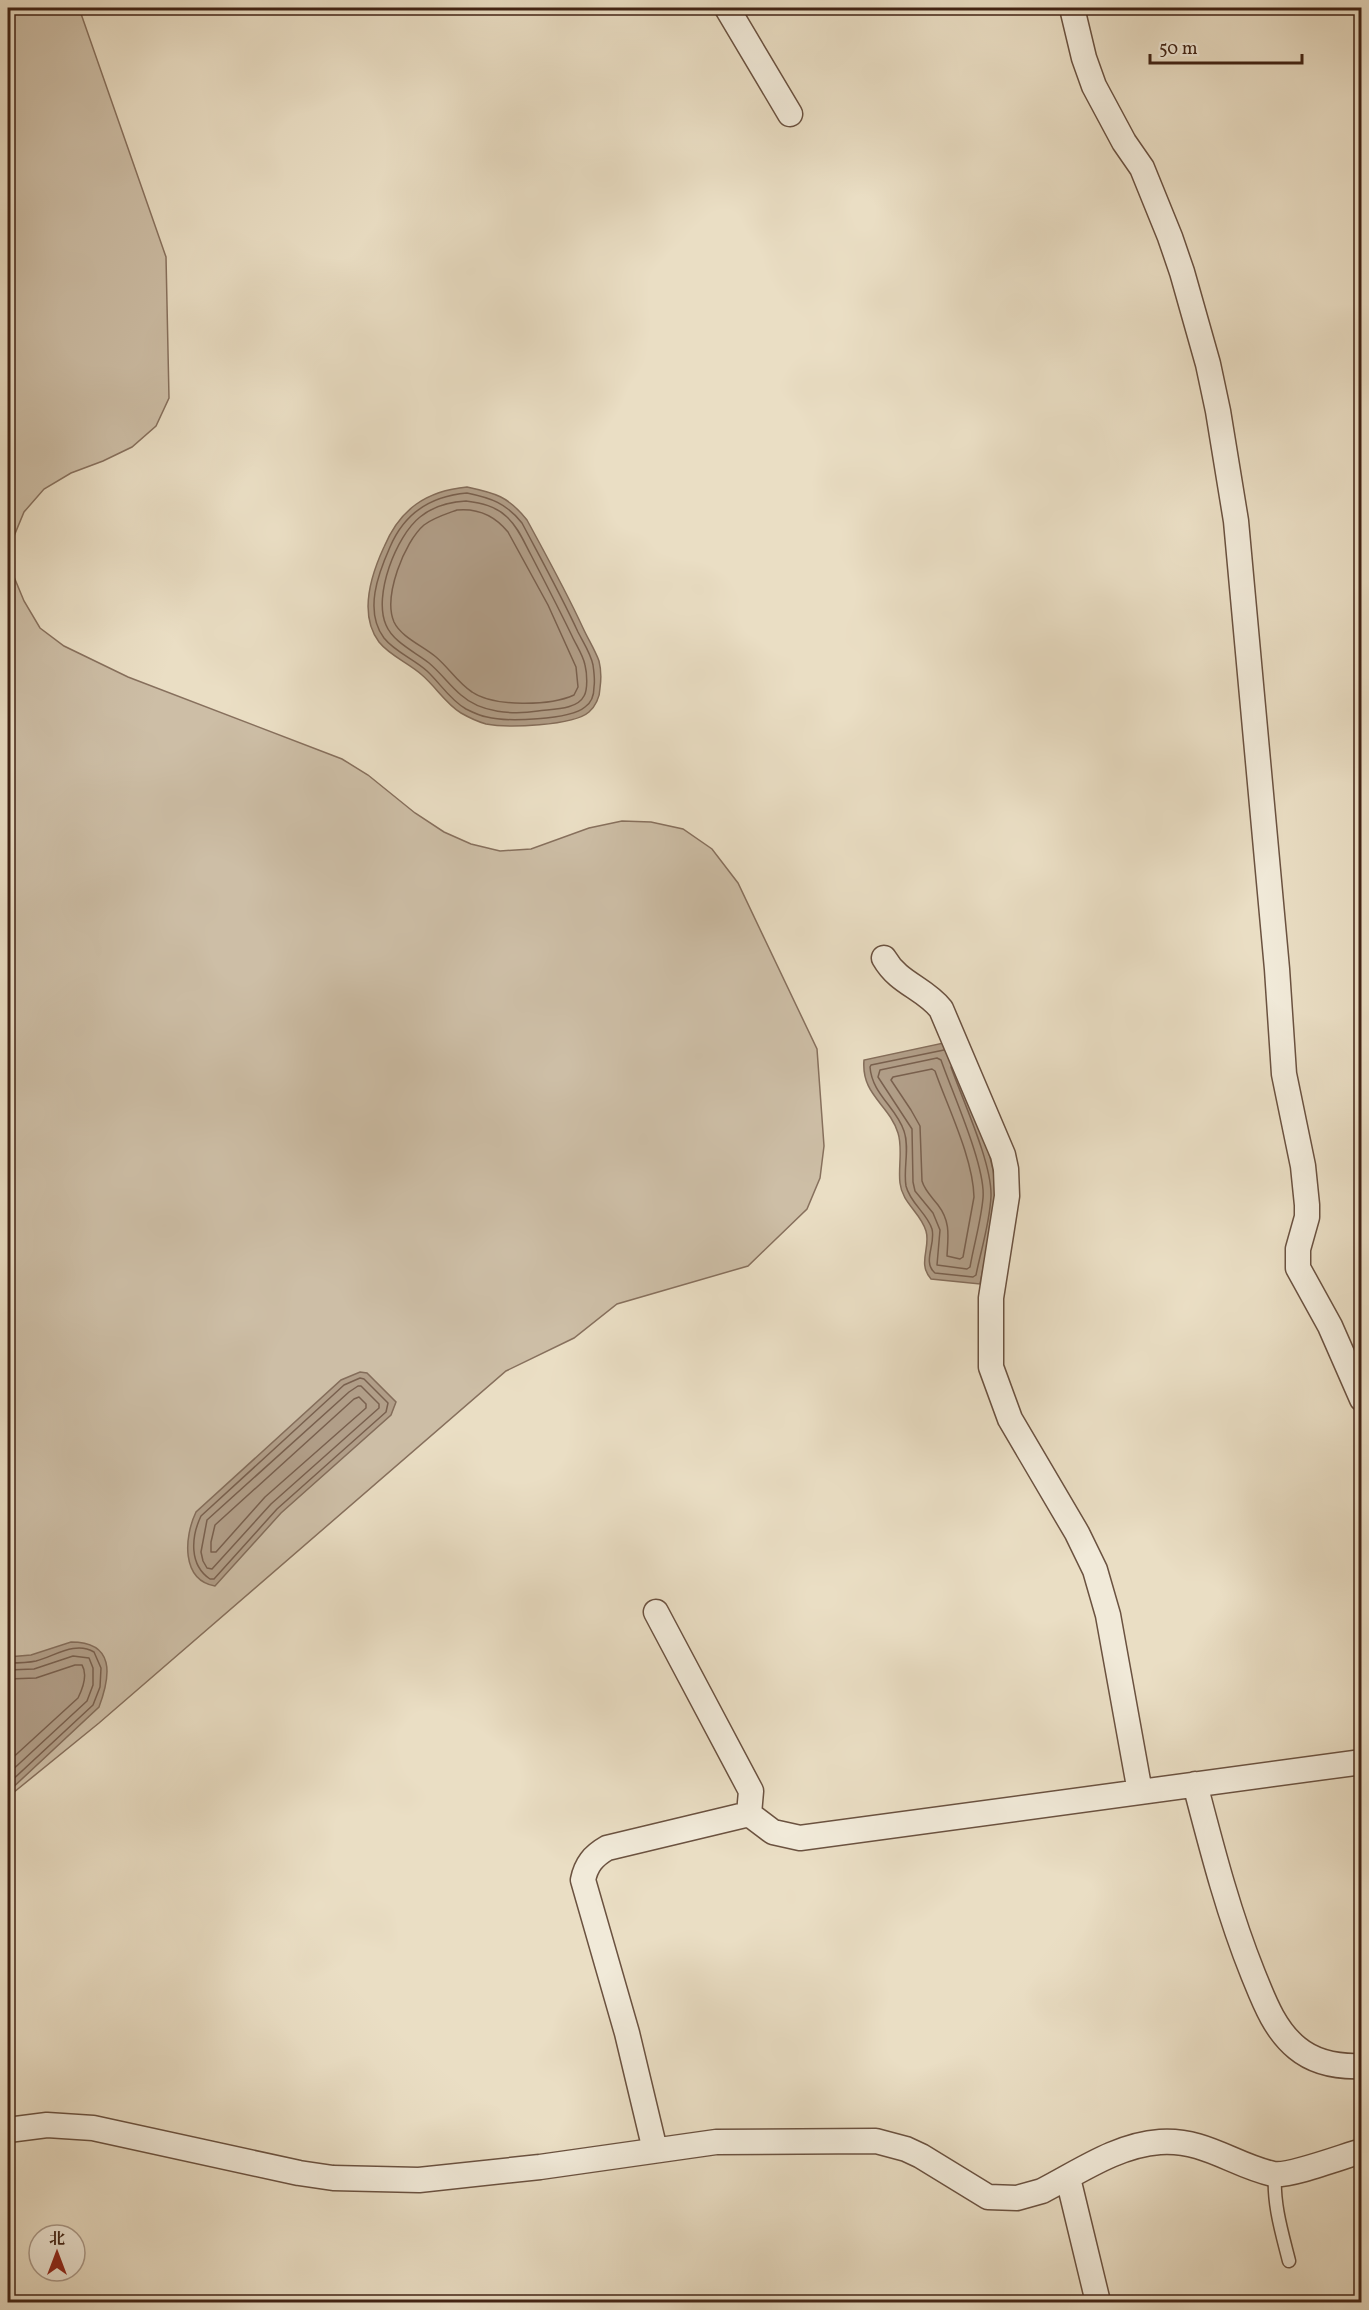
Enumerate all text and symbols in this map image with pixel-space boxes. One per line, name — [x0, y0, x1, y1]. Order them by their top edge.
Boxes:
scale bar — [1150, 27, 1302, 65]
text: 50 m — [1159, 37, 1198, 62]
north arrow — [27, 2223, 87, 2283]
text: 北 — [49, 2229, 65, 2251]

